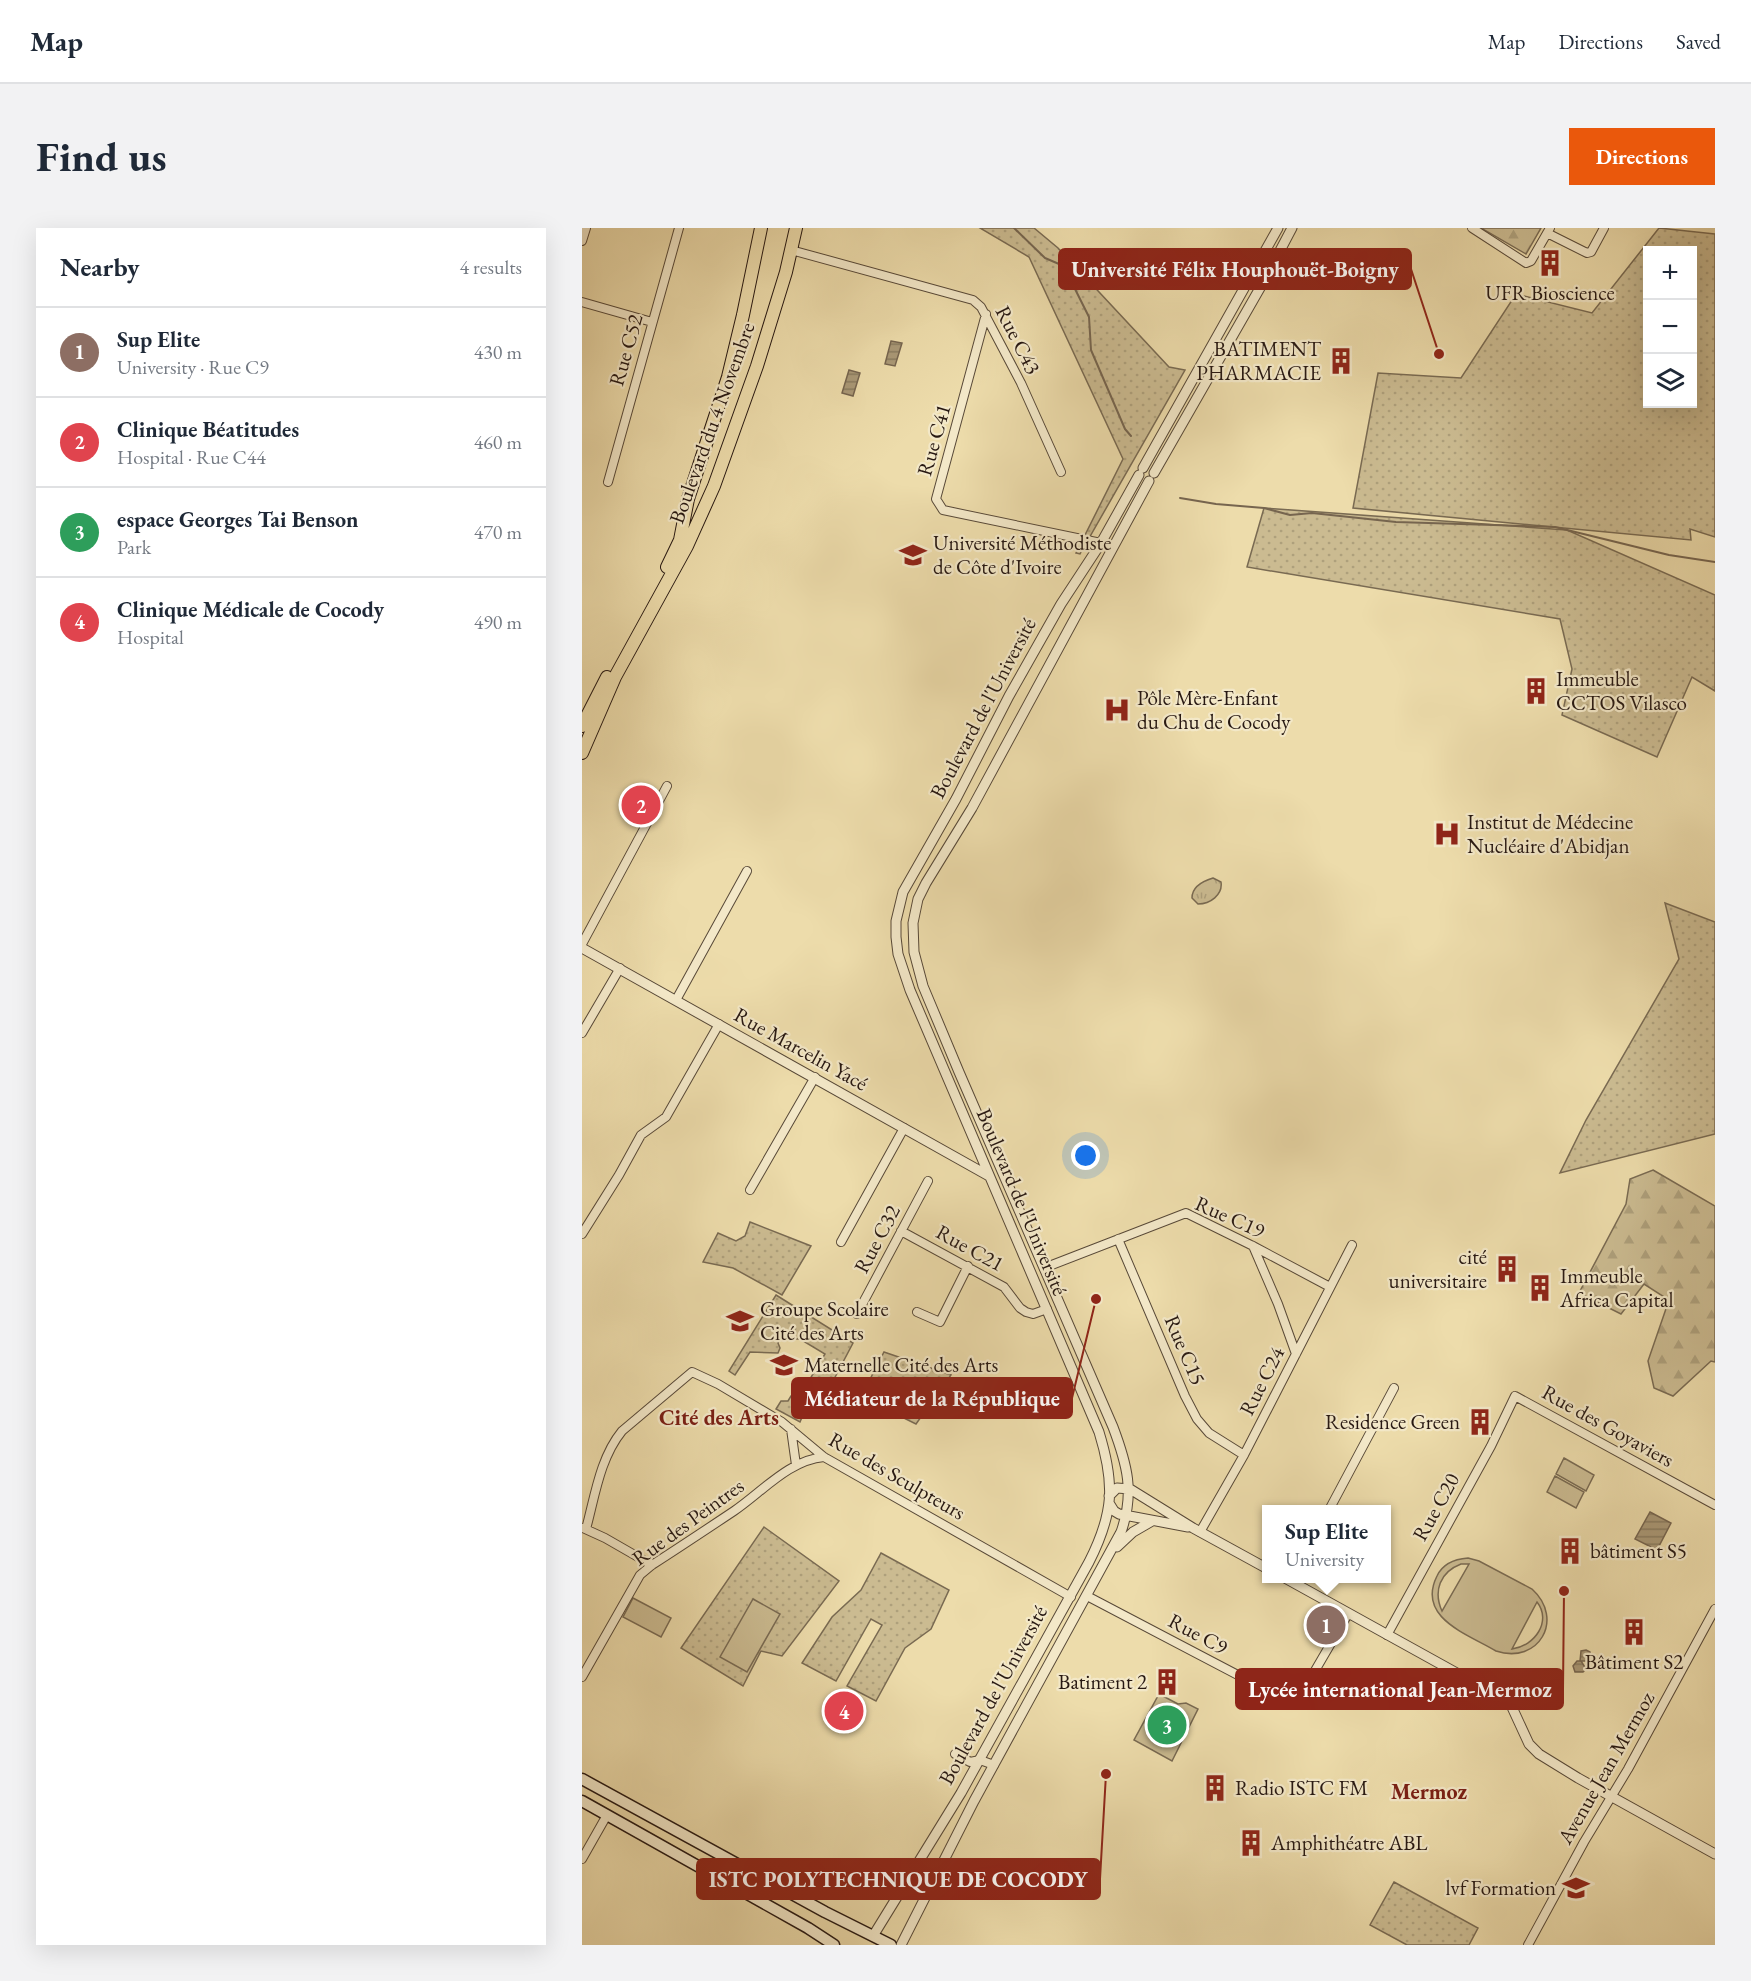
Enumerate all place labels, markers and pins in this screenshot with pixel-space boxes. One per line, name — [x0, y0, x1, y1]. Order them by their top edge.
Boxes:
building icon: UFR Bioscience — [1535, 248, 1565, 278]
callout: Université Félix Houphouët-Boigny — [1059, 249, 1411, 289]
place label: UFR Bioscience — [1485, 279, 1615, 306]
place label: BATIMENT PHARMACIE — [1196, 335, 1322, 386]
building icon: BATIMENT PHARMACIE — [1326, 346, 1356, 376]
place label: Université Méthodiste de Côte d'Ivoire — [933, 529, 1111, 580]
school or university icon: Université Méthodiste de Côte d'Ivoire — [898, 540, 928, 570]
place label: Immeuble CCTOS Vilasco — [1556, 665, 1687, 716]
building icon: Immeuble CCTOS Vilasco — [1521, 676, 1551, 706]
place label: Pôle Mère-Enfant du Chu de Cocody — [1137, 684, 1291, 735]
hospital icon: Pôle Mère-Enfant du Chu de Cocody — [1102, 695, 1132, 725]
pin: 2 — [622, 782, 660, 828]
place label: Institut de Médecine Nucléaire d'Abidjan — [1467, 808, 1633, 859]
hospital icon: Institut de Médecine Nucléaire d'Abidjan — [1432, 819, 1462, 849]
place label: cité universitaire — [1389, 1243, 1487, 1294]
building icon: cité universitaire — [1492, 1254, 1522, 1284]
place label: Immeuble Africa Capital — [1559, 1262, 1674, 1313]
building icon: Immeuble Africa Capital — [1525, 1273, 1555, 1303]
place label: Groupe Scolaire Cité des Arts — [760, 1295, 889, 1346]
school or university icon: Groupe Scolaire Cité des Arts — [725, 1306, 755, 1336]
school or university icon: Maternelle Cité des Arts — [769, 1350, 799, 1380]
place label: Maternelle Cité des Arts — [804, 1351, 998, 1378]
callout: Médiateur de la République — [792, 1378, 1072, 1418]
building icon: Residence Green — [1465, 1407, 1495, 1437]
place label: Residence Green — [1325, 1408, 1460, 1435]
building icon: bâtiment S5 — [1555, 1536, 1585, 1566]
place label: bâtiment S5 — [1590, 1537, 1687, 1564]
pin: 1 — [1306, 1602, 1346, 1648]
building icon: Bâtiment S2 — [1619, 1617, 1649, 1647]
place label: Bâtiment S2 — [1585, 1648, 1683, 1675]
building icon: Batiment 2 — [1152, 1667, 1182, 1697]
place label: Batiment 2 — [1058, 1668, 1147, 1695]
callout: Lycée international Jean-Mermoz — [1236, 1669, 1563, 1709]
pin: 4 — [824, 1688, 864, 1734]
pin: 3 — [1148, 1702, 1186, 1748]
building icon: Radio ISTC FM — [1200, 1773, 1230, 1803]
place label: Radio ISTC FM — [1235, 1774, 1368, 1801]
building icon: Amphithéatre ABL — [1236, 1828, 1266, 1858]
place label: Amphithéatre ABL — [1270, 1829, 1428, 1856]
callout: ISTC POLYTECHNIQUE DE COCODY — [697, 1859, 1100, 1899]
school or university icon: lvf Formation — [1561, 1873, 1591, 1903]
place label: lvf Formation — [1445, 1874, 1556, 1901]

